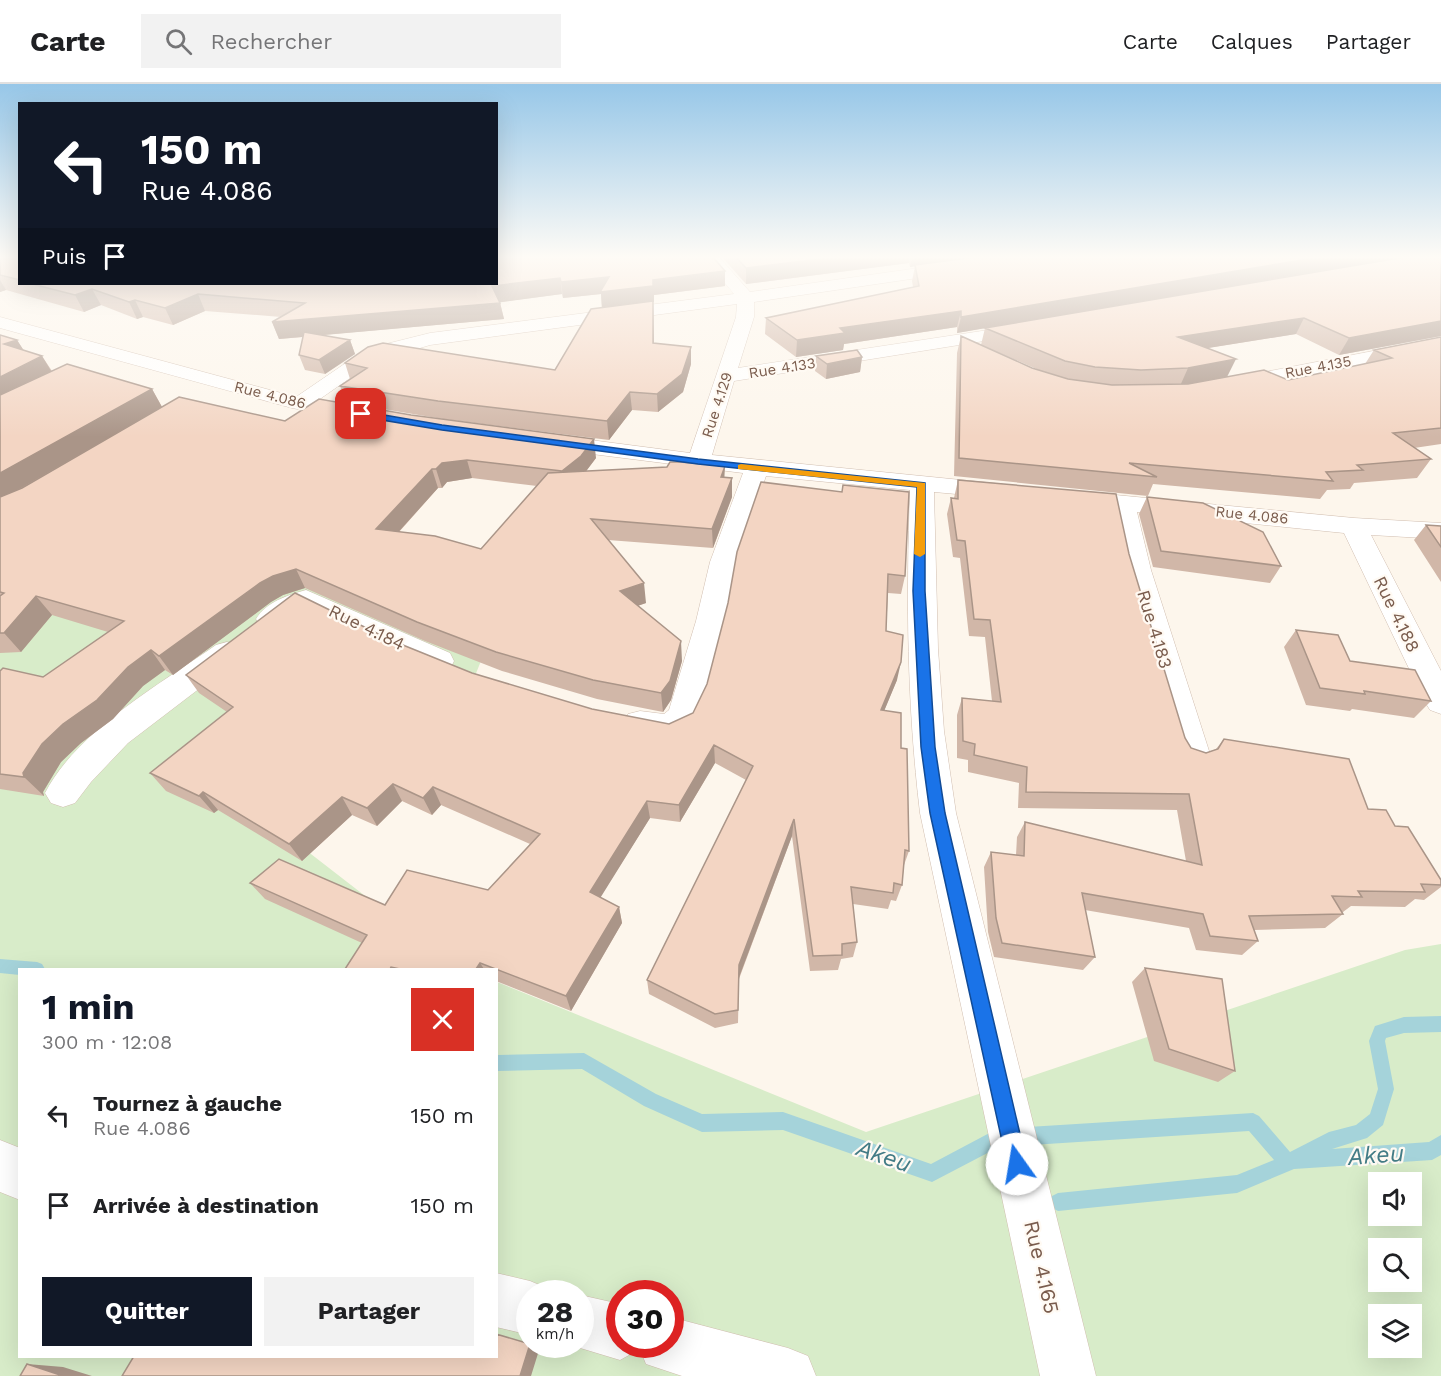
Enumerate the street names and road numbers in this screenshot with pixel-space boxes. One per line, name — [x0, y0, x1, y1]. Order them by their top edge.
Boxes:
street label: Rue 4.135 — [1283, 352, 1353, 382]
street label: Rue 4.133 — [747, 354, 817, 382]
street label: Rue 4.129 — [698, 370, 736, 440]
street label: Rue 4.086 — [232, 377, 308, 413]
street label: Rue 4.086 — [1215, 502, 1289, 528]
street label: Rue 4.188 — [1370, 573, 1424, 655]
street label: Rue 4.183 — [1133, 587, 1177, 671]
street label: Rue 4.184 — [326, 600, 408, 654]
street label: Rue 4.165 — [1019, 1218, 1065, 1316]

